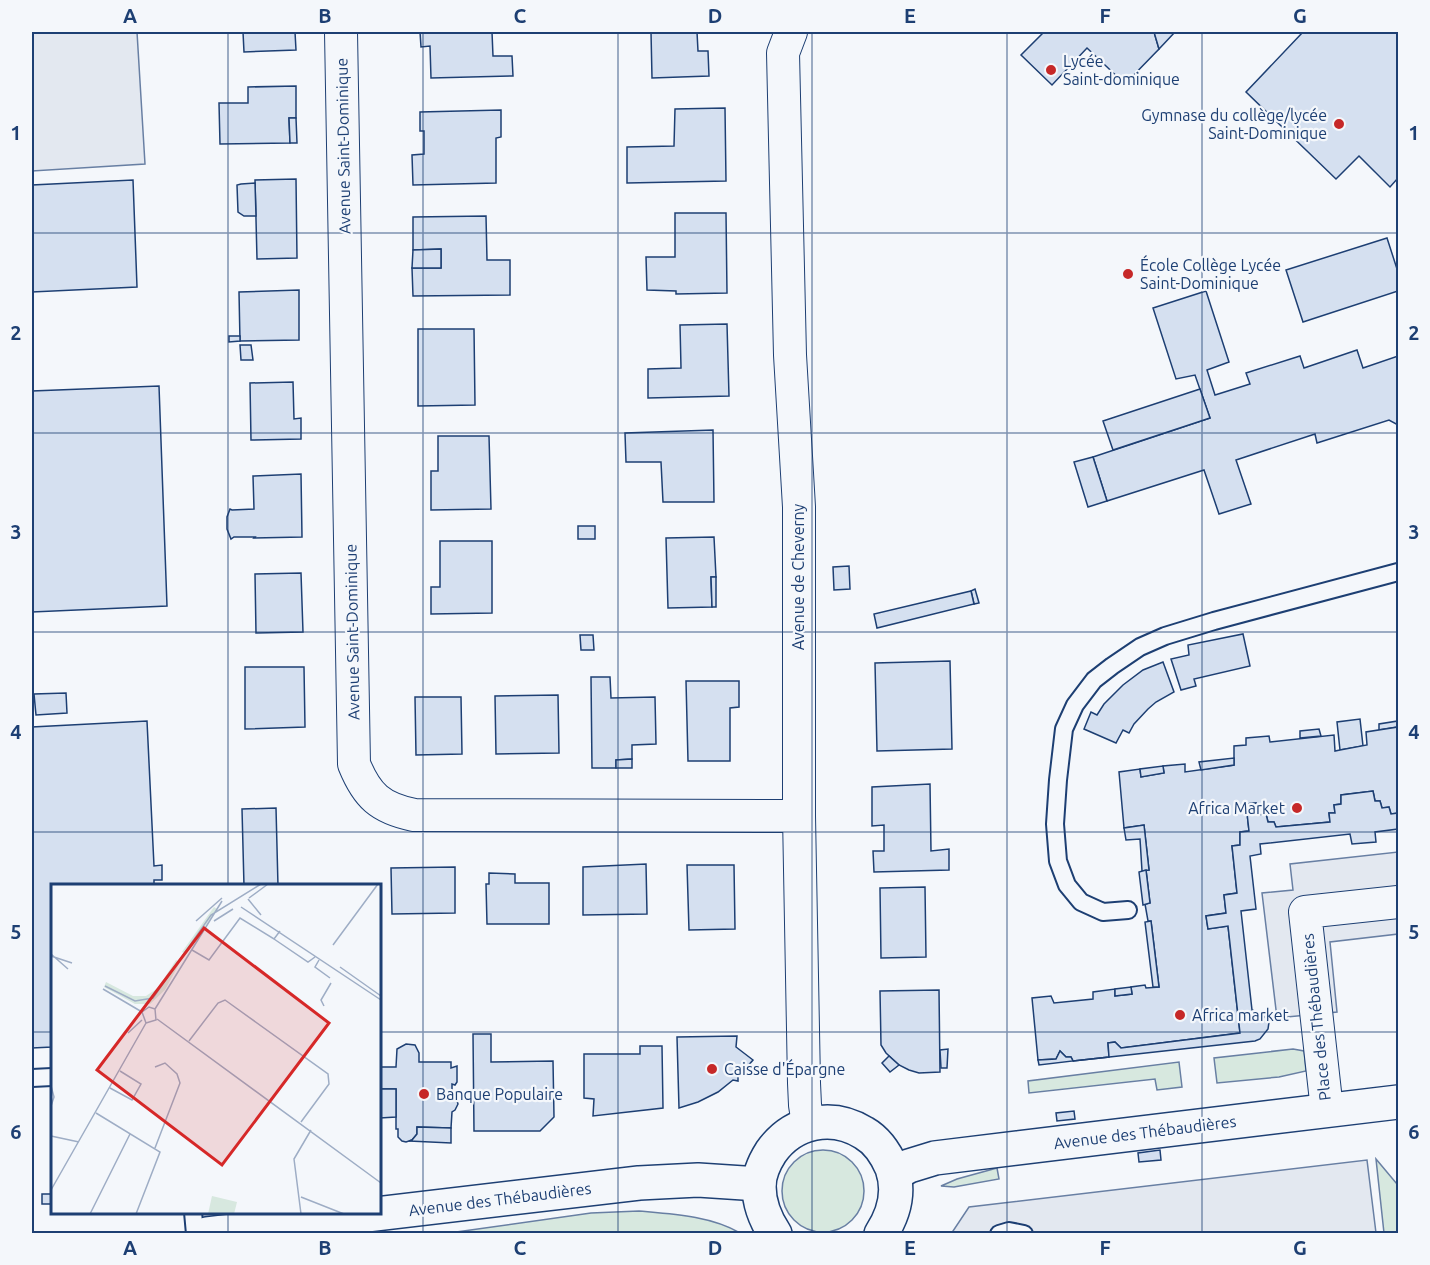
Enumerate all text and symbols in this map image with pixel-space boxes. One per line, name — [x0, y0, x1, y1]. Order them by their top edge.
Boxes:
text: A — [123, 4, 137, 27]
text: B — [318, 4, 332, 27]
text: C — [514, 4, 527, 27]
text: D — [708, 4, 722, 27]
text: E — [904, 4, 916, 27]
text: F — [1099, 4, 1111, 27]
text: G — [1293, 4, 1307, 27]
place label: Lycée Saint-dominique — [1063, 52, 1180, 88]
street label: Avenue Saint-Dominique — [332, 58, 354, 234]
marker: Lycée Saint-dominique — [1044, 63, 1058, 77]
place label: Gymnase du collège/lycée Saint-Dominique — [1141, 106, 1327, 142]
marker: Gymnase du collège/lycée Saint-Dominique — [1332, 117, 1346, 131]
text: 1 — [10, 121, 22, 144]
text: 1 — [1408, 121, 1420, 144]
place label: École Collège Lycée Saint-Dominique — [1140, 254, 1281, 292]
marker: École Collège Lycée Saint-Dominique — [1121, 267, 1135, 281]
text: 2 — [10, 321, 22, 344]
text: 2 — [1408, 321, 1420, 344]
street label: Avenue de Cheverny — [789, 503, 807, 650]
text: 3 — [10, 520, 22, 543]
text: 3 — [1408, 520, 1420, 543]
street label: Avenue Saint-Dominique — [341, 544, 363, 720]
text: 4 — [10, 720, 22, 743]
text: 4 — [1408, 720, 1420, 743]
place label: Africa Market — [1188, 799, 1286, 817]
marker: Africa Market — [1290, 801, 1304, 815]
inset map — [51, 884, 381, 1214]
text: 5 — [10, 920, 22, 943]
text: 5 — [1408, 920, 1420, 943]
street label: Place des Thébaudières — [1298, 932, 1334, 1102]
place label: Africa market — [1192, 1006, 1289, 1024]
marker: Africa market — [1173, 1008, 1187, 1022]
place label: Caisse d'Épargne — [724, 1058, 845, 1078]
marker: Caisse d'Épargne — [705, 1062, 719, 1076]
place label: Banque Populaire — [436, 1085, 563, 1103]
marker: Banque Populaire — [417, 1087, 431, 1101]
street label: Avenue des Thébaudières — [1053, 1112, 1237, 1152]
text: 6 — [10, 1120, 22, 1143]
text: 6 — [1408, 1120, 1420, 1143]
street label: Avenue des Thébaudières — [408, 1179, 592, 1219]
text: A — [123, 1236, 137, 1259]
text: B — [318, 1236, 332, 1259]
text: C — [514, 1236, 527, 1259]
text: D — [708, 1236, 722, 1259]
text: E — [904, 1236, 916, 1259]
text: F — [1099, 1236, 1111, 1259]
text: G — [1293, 1236, 1307, 1259]

